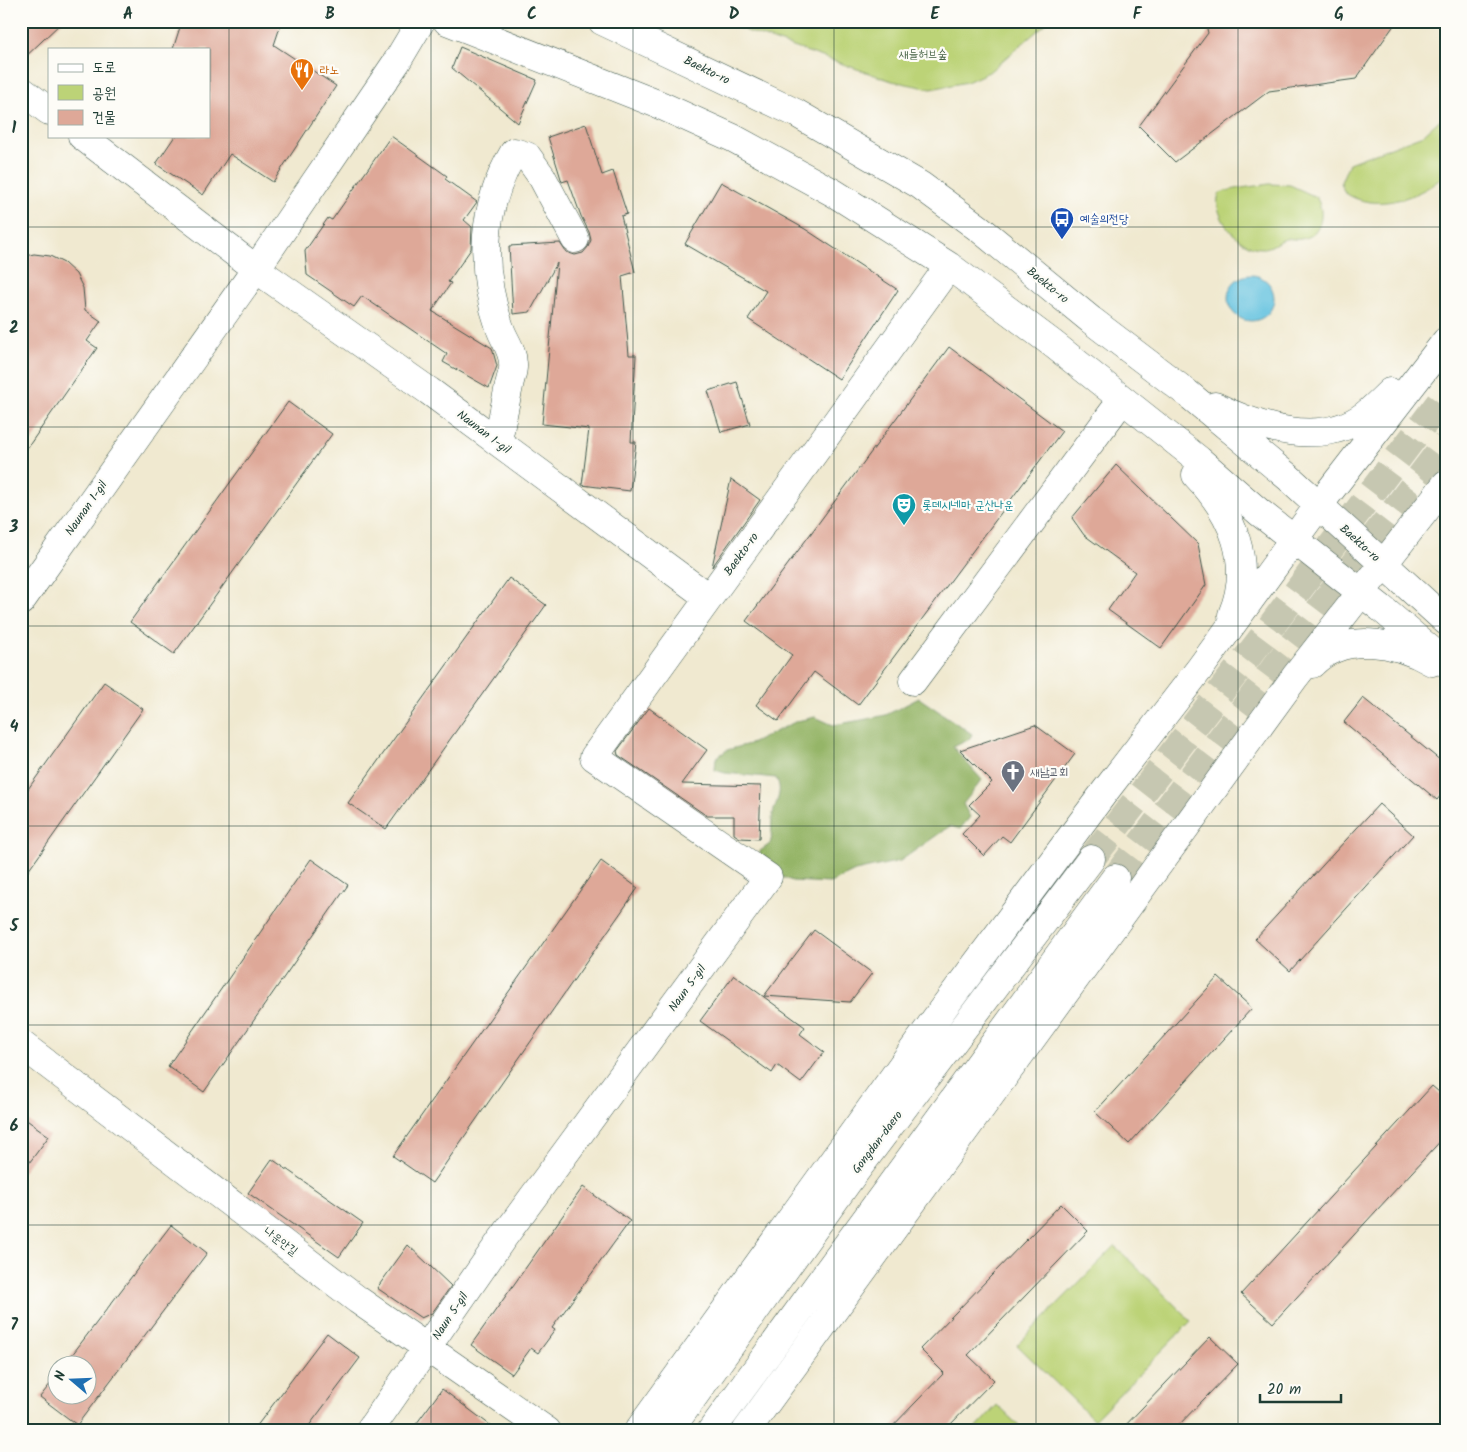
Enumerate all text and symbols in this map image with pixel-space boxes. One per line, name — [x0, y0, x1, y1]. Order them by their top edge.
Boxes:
text: A — [123, 2, 133, 27]
text: B — [325, 2, 335, 27]
text: C — [527, 2, 537, 27]
text: D — [729, 2, 740, 27]
text: E — [931, 2, 941, 27]
text: F — [1133, 2, 1143, 27]
text: G — [1334, 2, 1344, 27]
park label: 새들허브숲 — [899, 45, 947, 64]
legend — [48, 48, 210, 138]
street label: Baekto-ro — [680, 51, 733, 90]
text: 도로 — [92, 56, 116, 80]
restaurant icon: 라노 — [289, 57, 315, 91]
place label: 라노 — [320, 61, 339, 80]
text: 공원 — [92, 82, 116, 106]
text: 건물 — [92, 106, 116, 130]
text: 1 — [12, 116, 17, 141]
bus stop icon: 예술의전당 — [1049, 206, 1075, 240]
place label: 예술의전당 — [1080, 210, 1129, 229]
street label: Baekto-ro — [1023, 262, 1073, 308]
text: 2 — [9, 316, 19, 341]
street label: Naunan 1-gil — [453, 406, 515, 459]
street label: Naunan 1-gil — [60, 477, 112, 540]
theatre icon: 롯데시네마 군산나운 — [891, 492, 917, 526]
place label: 롯데시네마 군산나운 — [922, 496, 1014, 515]
text: 3 — [9, 515, 19, 540]
street label: Baekto-ro — [1335, 520, 1384, 567]
street label: Baekto-ro — [719, 529, 764, 580]
text: 4 — [10, 715, 19, 740]
church icon: 새남교회 — [1000, 759, 1026, 793]
place label: 새남교회 — [1030, 763, 1069, 782]
text: 5 — [9, 914, 20, 939]
street label: Naun 5-gil — [664, 961, 711, 1016]
street label: Gongdan-daero — [847, 1107, 907, 1178]
text: 6 — [10, 1114, 19, 1139]
street label: 나운안길 — [260, 1222, 302, 1261]
street label: Naun 5-gil — [427, 1288, 473, 1344]
text: 7 — [10, 1313, 18, 1338]
north arrow — [48, 1354, 98, 1404]
text: N — [49, 1368, 73, 1384]
scale bar — [1260, 1372, 1341, 1404]
text: 20 m — [1267, 1378, 1301, 1402]

